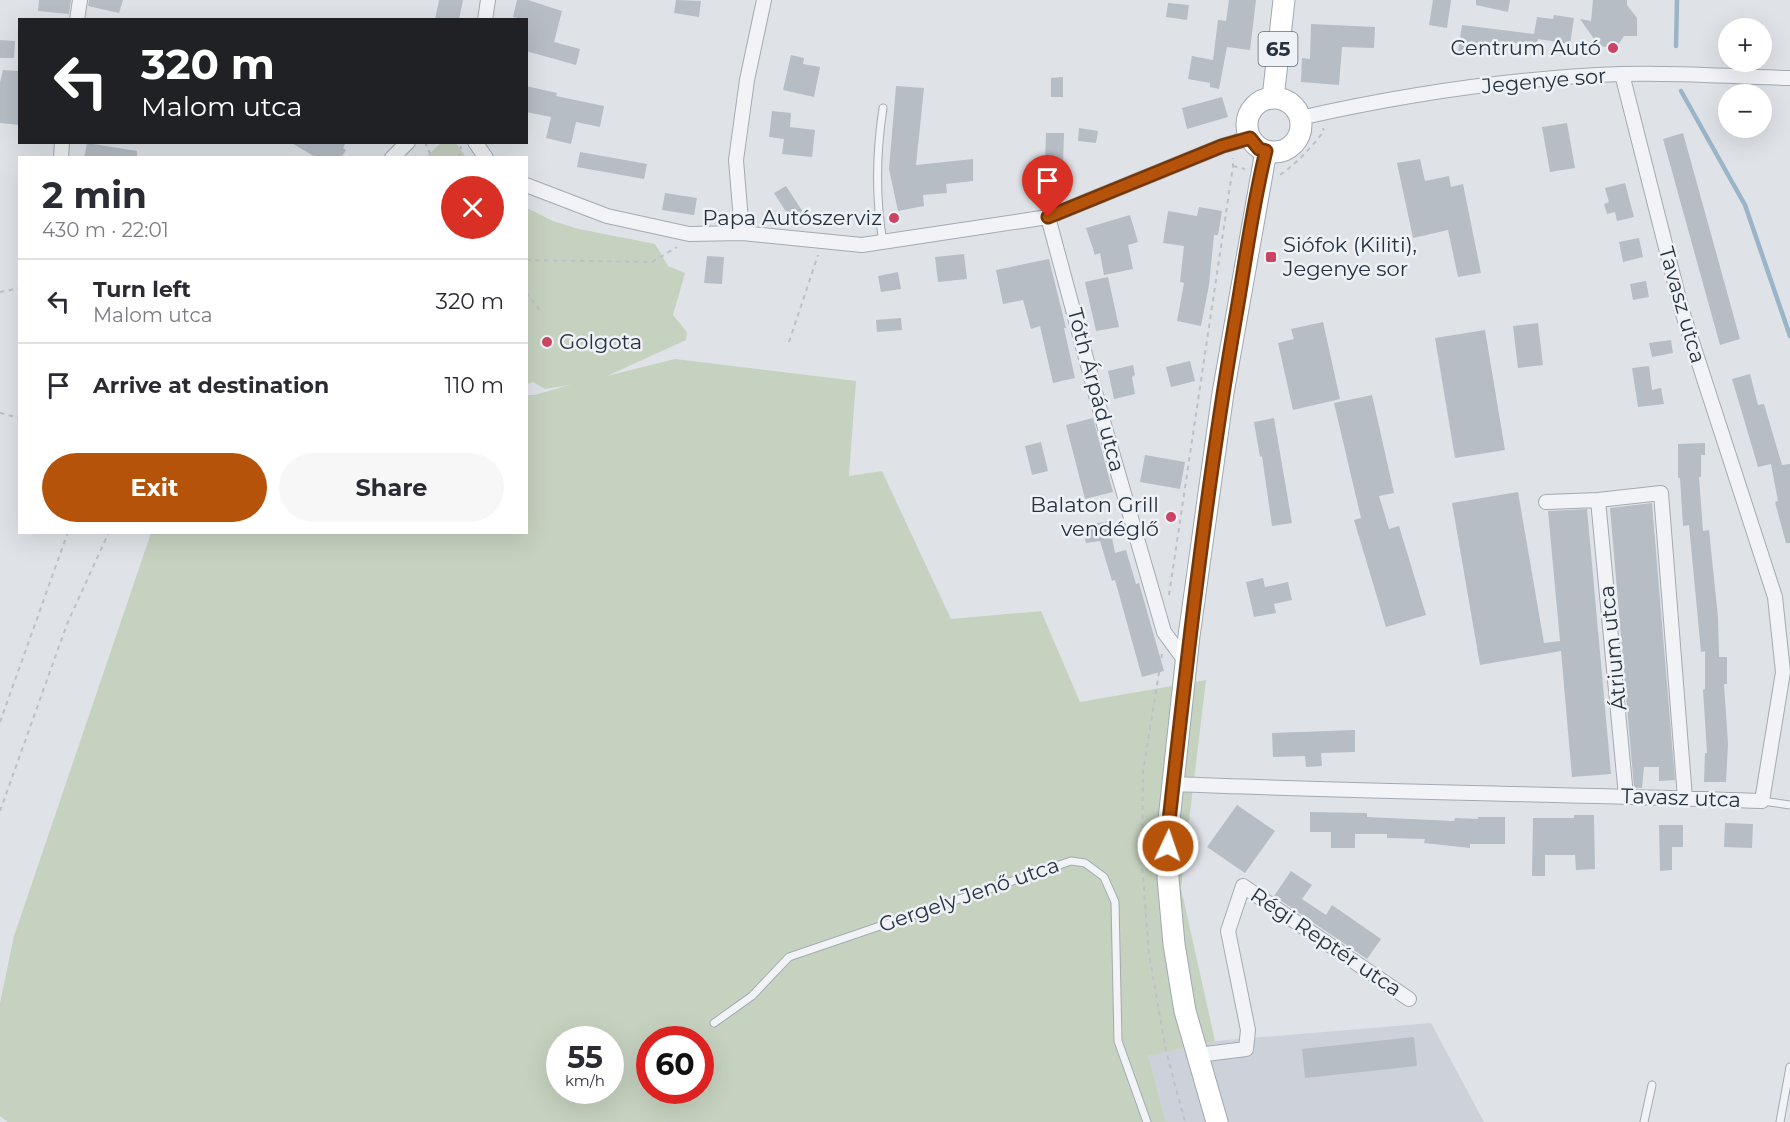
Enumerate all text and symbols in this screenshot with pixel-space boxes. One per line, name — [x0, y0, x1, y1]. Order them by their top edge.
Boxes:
map controls — [1718, 18, 1772, 138]
button: + — [1718, 18, 1772, 72]
road number: 65 — [1258, 32, 1298, 66]
place label: Centrum Autó — [1451, 35, 1601, 60]
text: 320 m — [141, 38, 275, 90]
marker: Centrum Autó — [1606, 41, 1620, 55]
icon: left — [42, 42, 120, 120]
street label: Jegenye sor — [1480, 63, 1607, 98]
button: − — [1718, 84, 1772, 138]
text: Malom utca — [141, 90, 302, 123]
pin — [1022, 155, 1073, 217]
icon: arrive — [1031, 164, 1064, 197]
text: 2 min — [42, 173, 147, 217]
button: close — [441, 176, 504, 239]
place label: Papa Autószerviz — [703, 205, 882, 230]
marker: Papa Autószerviz — [887, 211, 901, 225]
text: 430 m · 22:01 — [42, 218, 169, 242]
place label: Siófok (Kiliti), Jegenye sor — [1282, 232, 1417, 281]
street label: Tavasz utca — [1654, 244, 1711, 366]
marker: Siófok (Kiliti), Jegenye sor — [1264, 250, 1278, 264]
text: Turn left — [93, 276, 191, 303]
icon: left — [42, 285, 75, 318]
text: 320 m — [436, 288, 504, 315]
text: Malom utca — [93, 303, 213, 327]
street label: Tóth Árpád utca — [1063, 305, 1130, 474]
place label: Golgota — [559, 329, 642, 354]
marker: Golgota — [540, 335, 554, 349]
icon: arrive — [42, 369, 75, 402]
text: Arrive at destination — [93, 372, 329, 399]
text: 110 m — [444, 372, 504, 399]
button: Exit — [42, 453, 267, 522]
button: Share — [279, 453, 504, 522]
place label: Balaton Grill vendéglő — [1030, 492, 1159, 541]
marker: Balaton Grill vendéglő — [1164, 510, 1178, 524]
street label: Átrium utca — [1593, 584, 1632, 712]
street label: Tavasz utca — [1621, 783, 1741, 812]
position arrow — [1136, 814, 1200, 878]
street label: Gergely Jenő utca — [875, 852, 1062, 937]
street label: Régi Reptér utca — [1246, 882, 1407, 1001]
speed limit sign: 60 — [636, 1026, 714, 1104]
text: 55 — [567, 1039, 603, 1076]
text: km/h — [565, 1071, 605, 1090]

